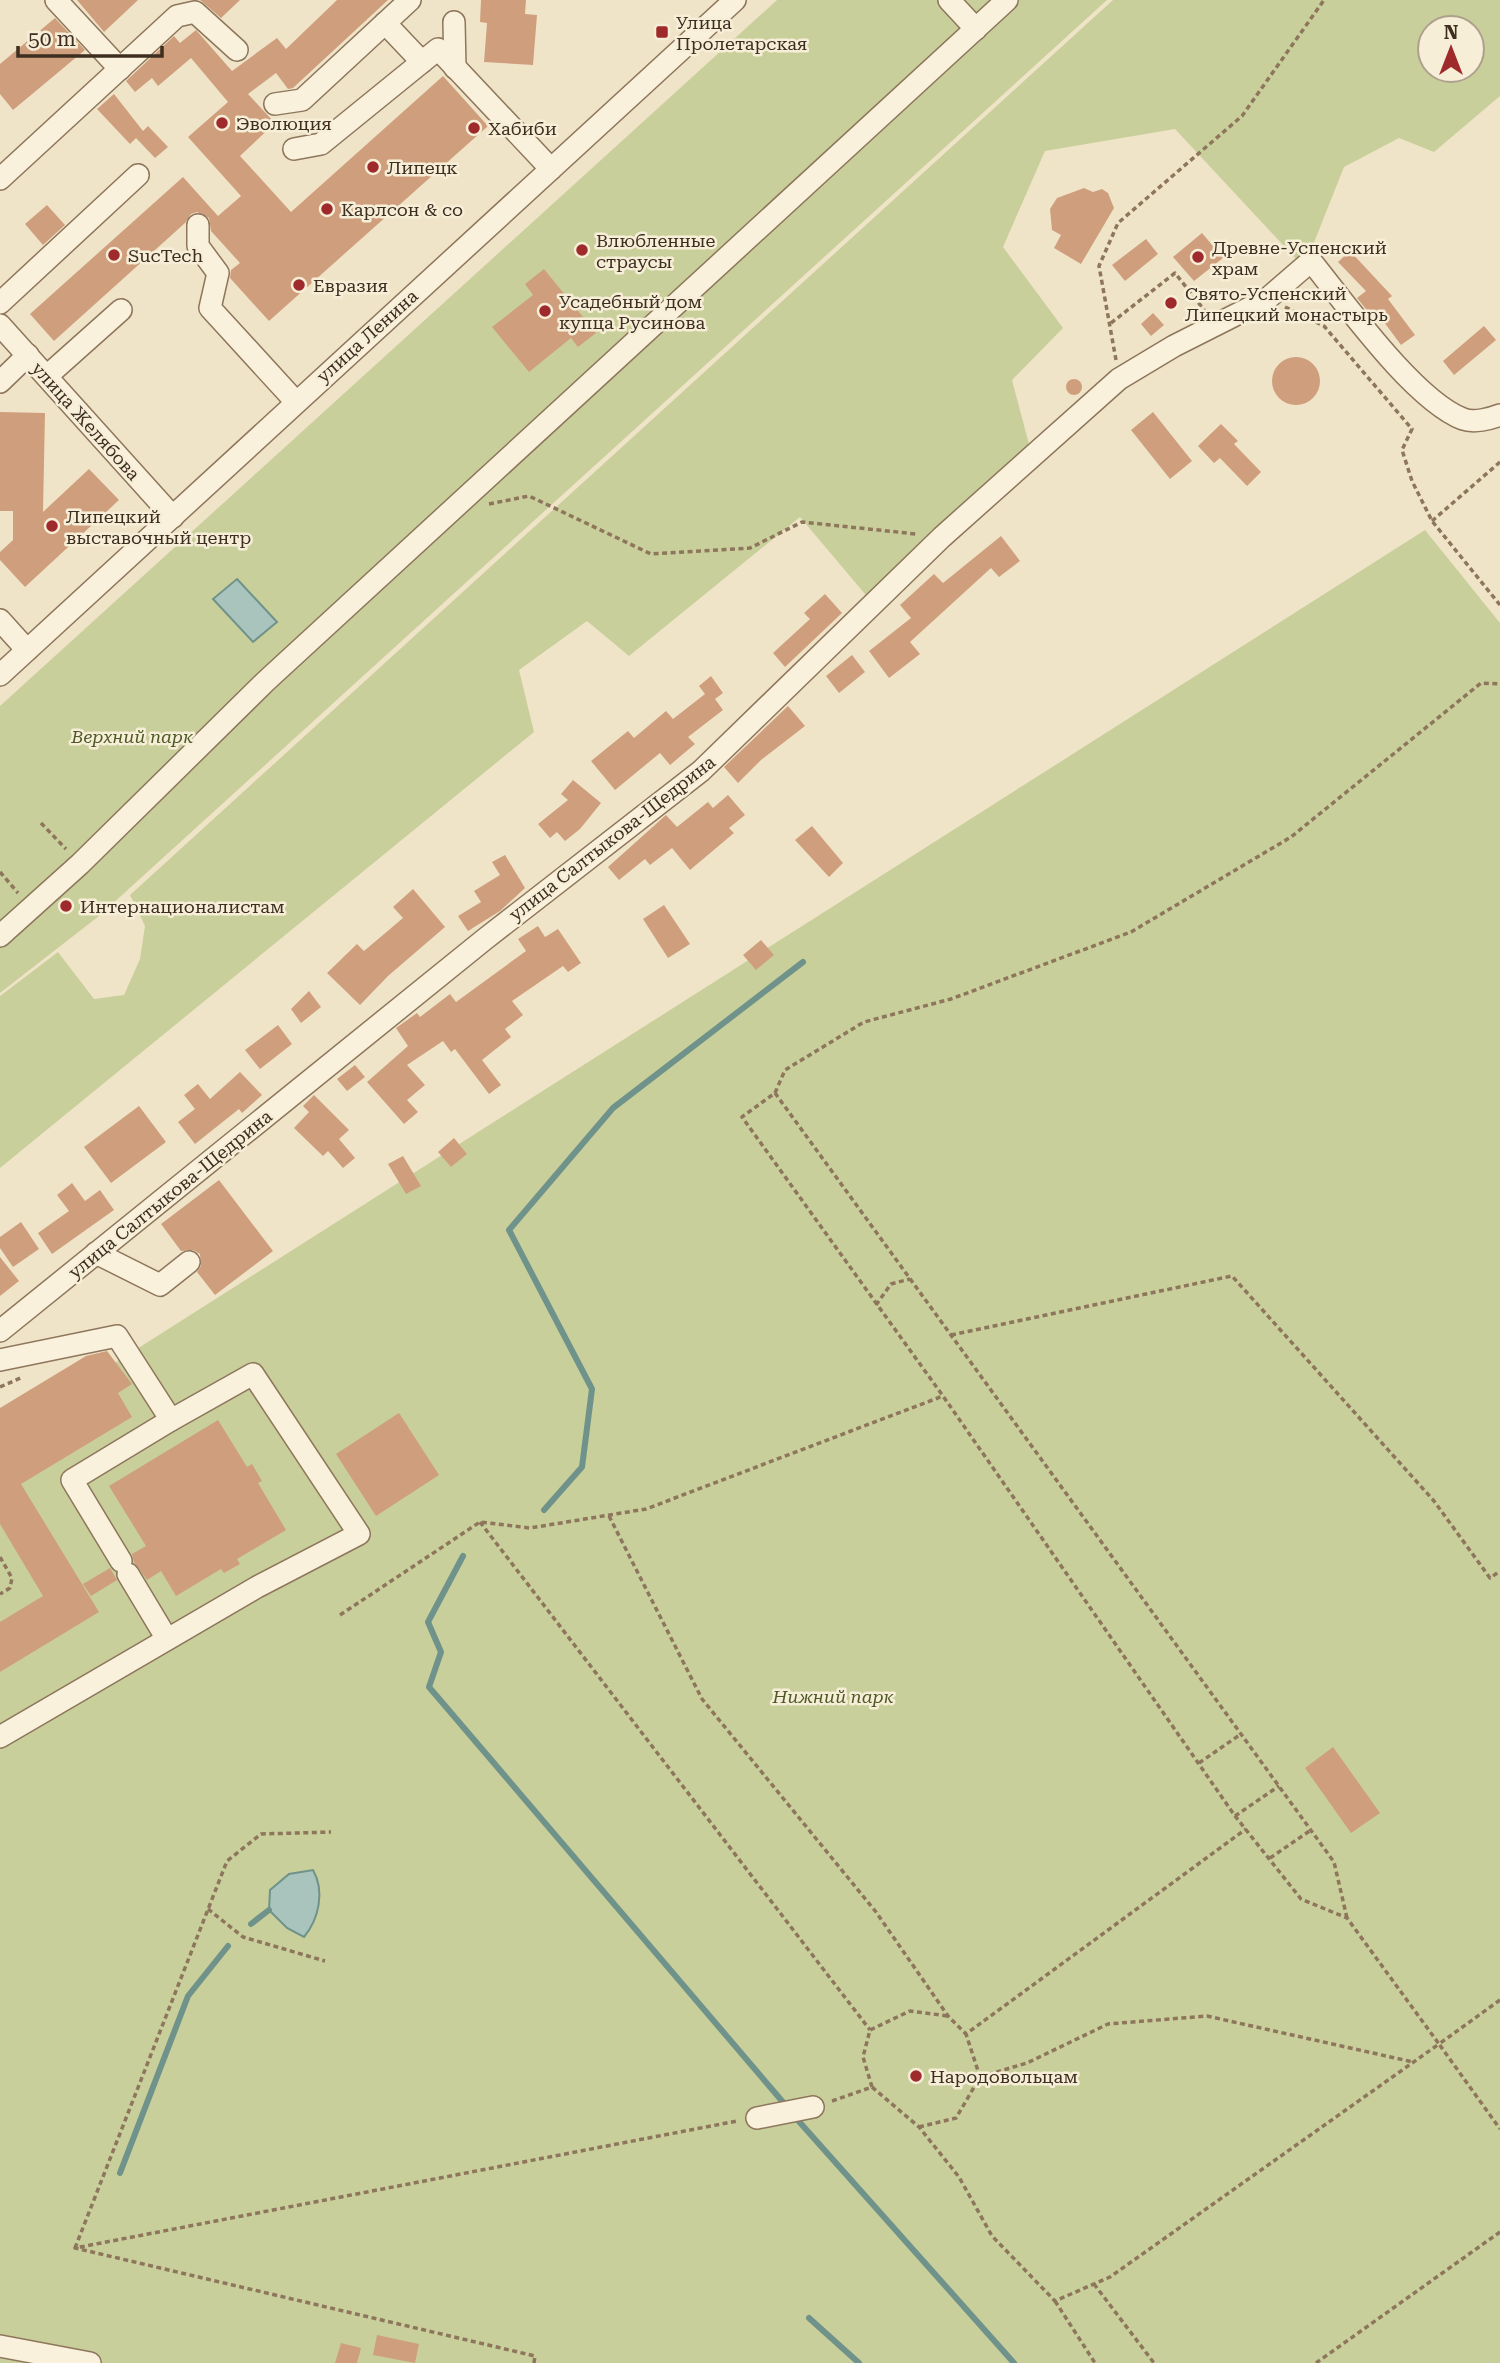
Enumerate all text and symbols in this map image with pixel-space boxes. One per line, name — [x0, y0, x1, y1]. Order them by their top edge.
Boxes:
place label: Улица Пролетарская — [676, 12, 807, 54]
scale bar — [18, 14, 161, 58]
north arrow — [1416, 14, 1486, 84]
text: N — [1444, 21, 1459, 44]
marker: Улица Пролетарская — [654, 24, 670, 40]
text: 50 m — [28, 27, 76, 51]
place label: Эволюция — [236, 113, 332, 134]
marker: Эволюция — [214, 115, 230, 131]
place label: Хабиби — [488, 118, 557, 139]
marker: Хабиби — [466, 120, 482, 136]
place label: Липецк — [387, 157, 458, 178]
marker: Липецк — [365, 159, 381, 175]
place label: Карлсон & co — [341, 199, 463, 220]
marker: Карлсон & co — [319, 201, 335, 217]
place label: Влюбленные страусы — [596, 230, 715, 272]
place label: Древне-Успенский храм — [1212, 237, 1387, 279]
marker: Влюбленные страусы — [574, 242, 590, 258]
place label: SucTech — [128, 245, 203, 266]
marker: SucTech — [106, 247, 122, 263]
marker: Древне-Успенский храм — [1190, 249, 1206, 265]
place label: Евразия — [313, 275, 388, 296]
marker: Евразия — [291, 277, 307, 293]
place label: Свято-Успенский Липецкий монастырь — [1185, 283, 1388, 325]
street label: улица Ленина — [312, 285, 422, 387]
place label: Усадебный дом купца Русинова — [559, 291, 706, 333]
marker: Свято-Успенский Липецкий монастырь — [1163, 295, 1179, 311]
marker: Усадебный дом купца Русинова — [537, 303, 553, 319]
street label: улица Желябова — [28, 358, 145, 484]
place label: Липецкий выставочный центр — [66, 506, 251, 548]
marker: Липецкий выставочный центр — [44, 518, 60, 534]
park label: Верхний парк — [70, 726, 193, 747]
street label: улица Салтыкова-Щедрина — [505, 751, 719, 925]
place label: Интернационалистам — [80, 896, 285, 917]
marker: Интернационалистам — [58, 898, 74, 914]
street label: улица Салтыкова-Щедрина — [64, 1105, 276, 1283]
park label: Нижний парк — [772, 1686, 893, 1707]
place label: Народовольцам — [930, 2066, 1078, 2087]
marker: Народовольцам — [908, 2068, 924, 2084]

